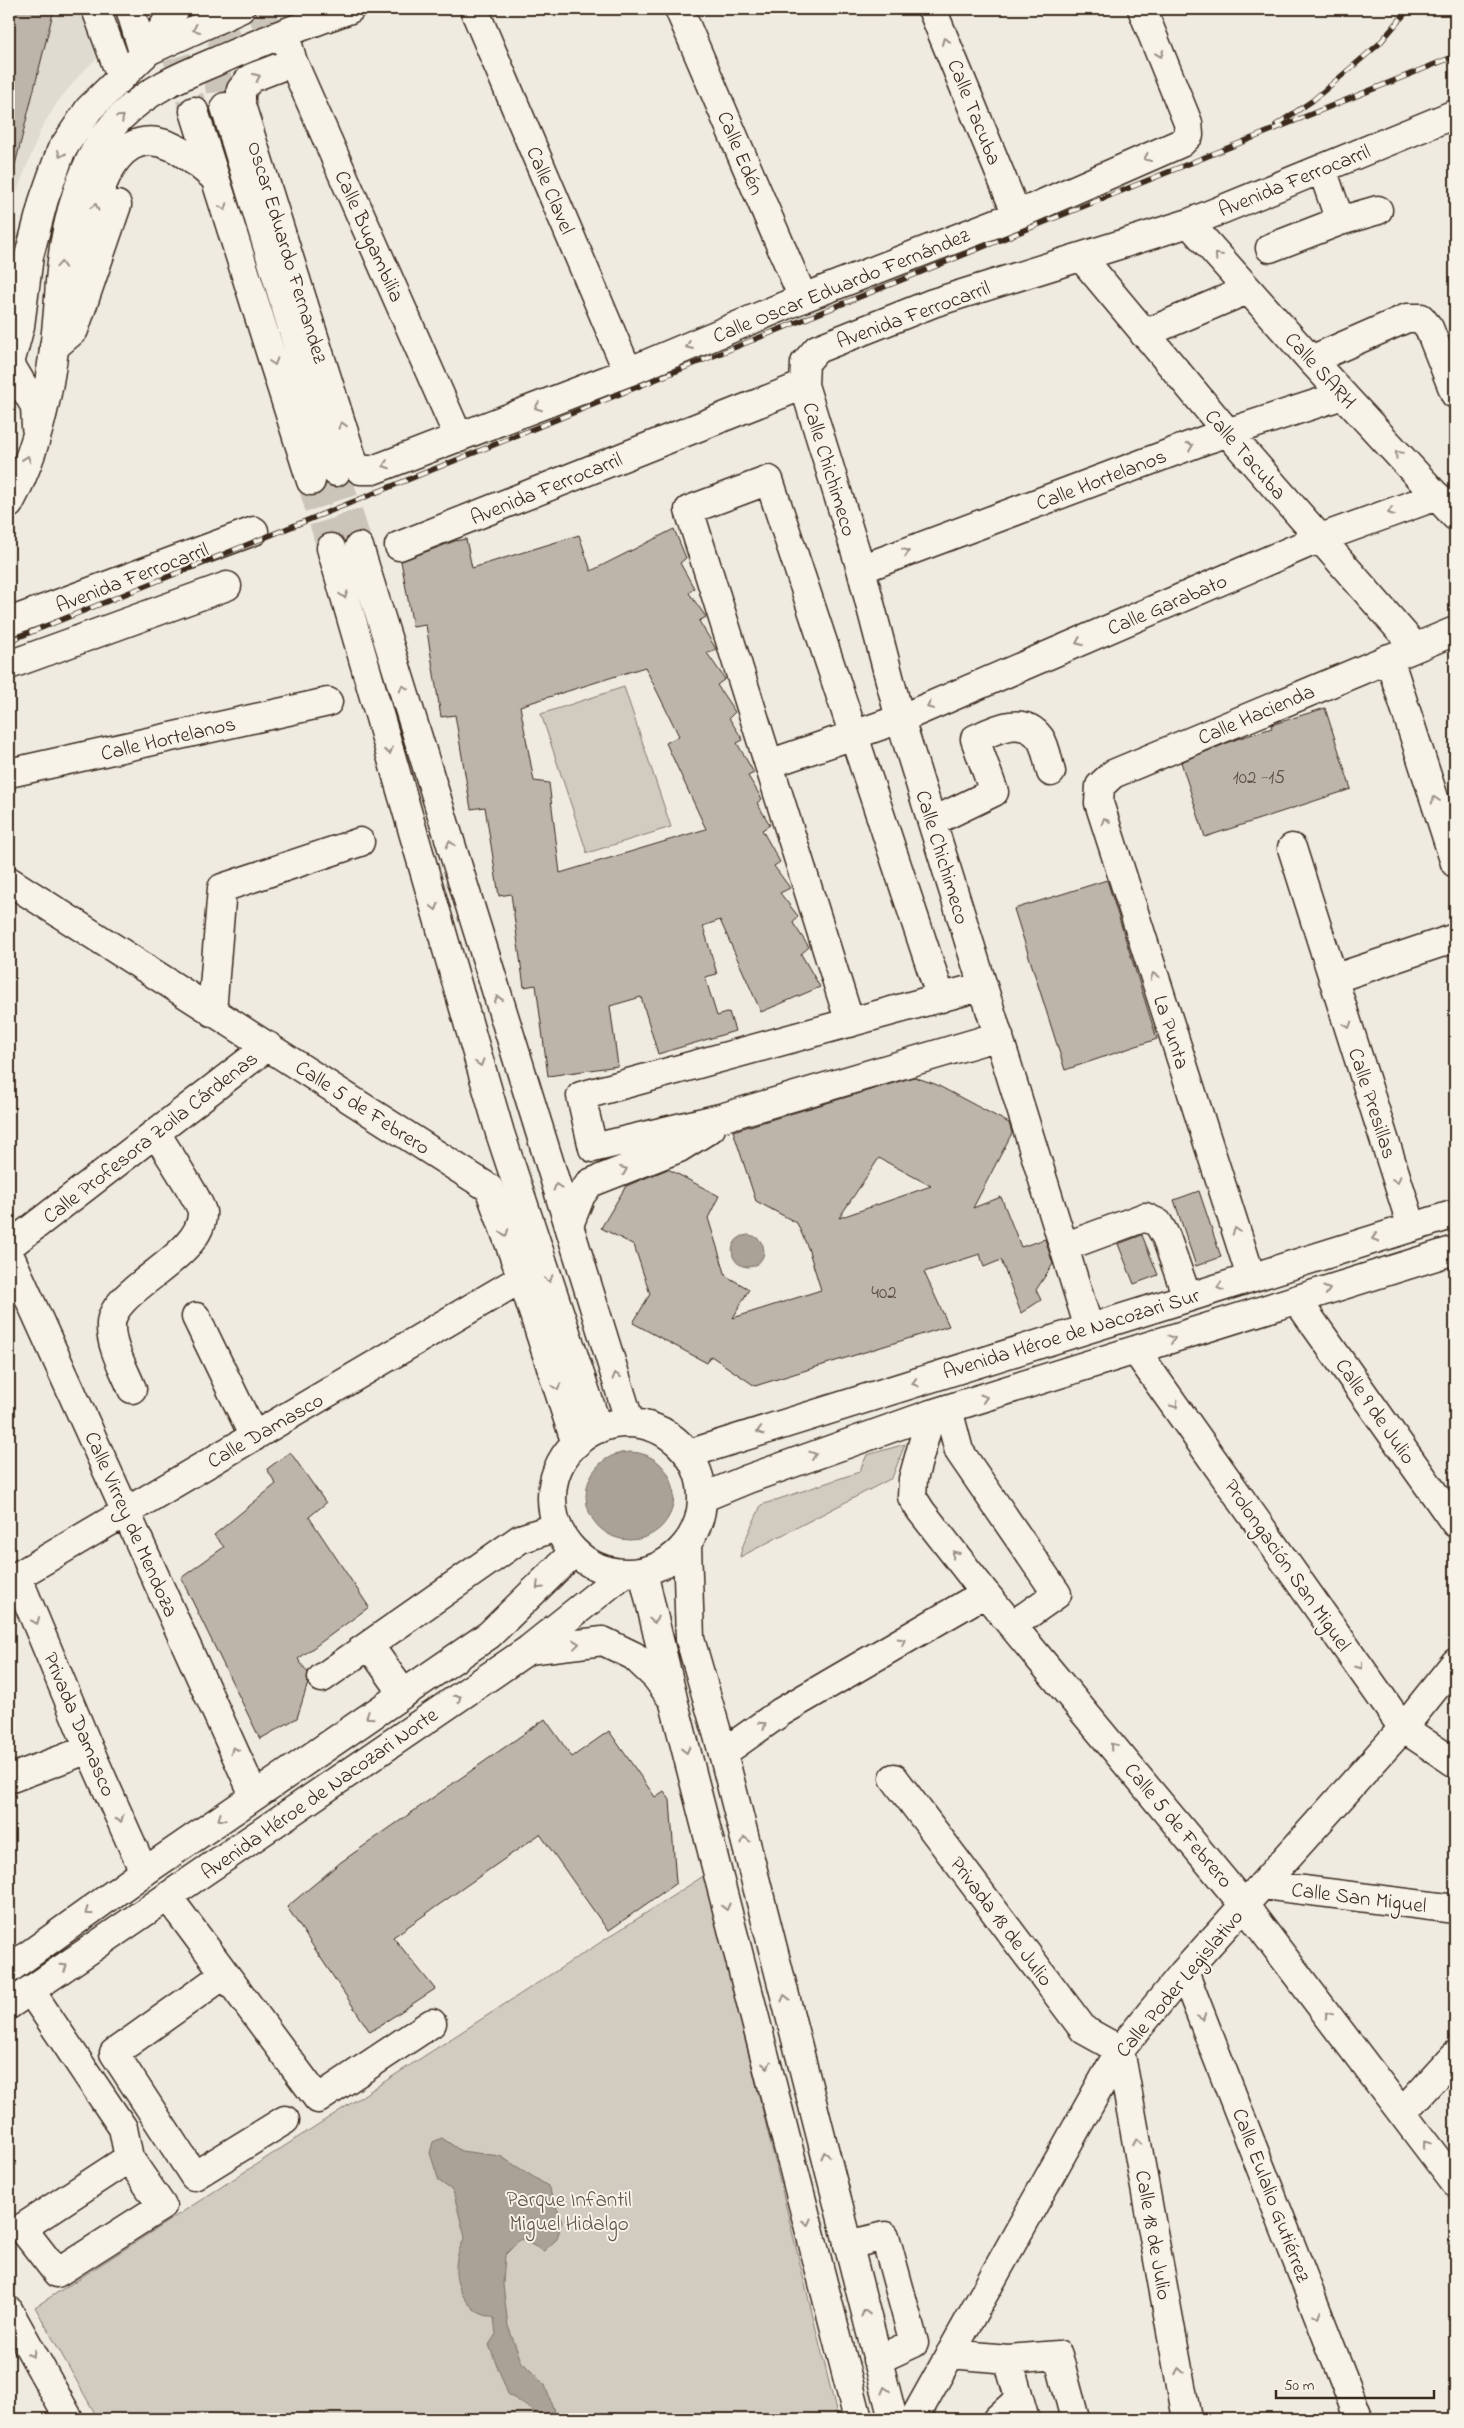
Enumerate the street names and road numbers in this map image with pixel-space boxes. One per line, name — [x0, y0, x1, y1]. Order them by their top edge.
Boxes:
street label: Calle Tacuba — [938, 55, 1008, 170]
street label: Calle Edén — [708, 107, 770, 201]
street label: Oscar Eduardo Fernandez — [238, 138, 334, 368]
street label: Avenida Ferrocarril — [1214, 138, 1375, 226]
street label: Calle Clavel — [517, 142, 581, 239]
street label: Calle Bugambilia — [324, 166, 411, 308]
street label: Calle Oscar Eduardo Fernández — [709, 221, 975, 352]
street label: Avenida Ferrocarril — [833, 274, 995, 358]
street label: Calle SARH — [1277, 326, 1362, 417]
street label: Calle Chichimeco — [793, 399, 863, 540]
street label: Calle Tacuba — [1197, 403, 1292, 507]
street label: Calle Hortelanos — [1032, 442, 1171, 520]
street label: Avenida Ferrocarril — [466, 446, 627, 534]
street label: Avenida Ferrocarril — [52, 536, 214, 622]
street label: Calle Garabato — [1103, 567, 1232, 645]
street label: Calle Hacienda — [1194, 678, 1320, 754]
street label: Calle Hortelanos — [98, 710, 239, 770]
street label: Calle Chichimeco — [906, 787, 976, 928]
street label: La Punta — [1144, 992, 1196, 1073]
street label: Calle Presillas — [1339, 1044, 1403, 1163]
street label: Calle Profesora Zoila Cárdenas — [37, 1045, 265, 1232]
street label: Calle 5 de Febrero — [288, 1054, 435, 1164]
street label: Avenida Héroe de Nacozari Sur — [939, 1281, 1204, 1388]
street label: Calle 9 de Julio — [1327, 1353, 1422, 1471]
street label: Calle Damasco — [202, 1386, 330, 1477]
street label: Calle Virrey de Mendoza — [74, 1427, 185, 1623]
street label: Prolongación San Miguel — [1214, 1474, 1357, 1660]
street label: Privada Damasco — [34, 1648, 122, 1802]
street label: Avenida Héroe de Nacozari Norte — [196, 1701, 445, 1888]
street label: Calle 5 de Febrero — [1116, 1757, 1239, 1896]
street label: Privada 18 de Julio — [942, 1851, 1059, 1993]
street label: Calle San Miguel — [1289, 1876, 1428, 1924]
street label: Calle Poder Legislativo — [1110, 1904, 1253, 2066]
street label: Calle Eulalio Gutiérrez — [1223, 2104, 1317, 2287]
street label: Calle 18 de Julio — [1126, 2168, 1178, 2303]

